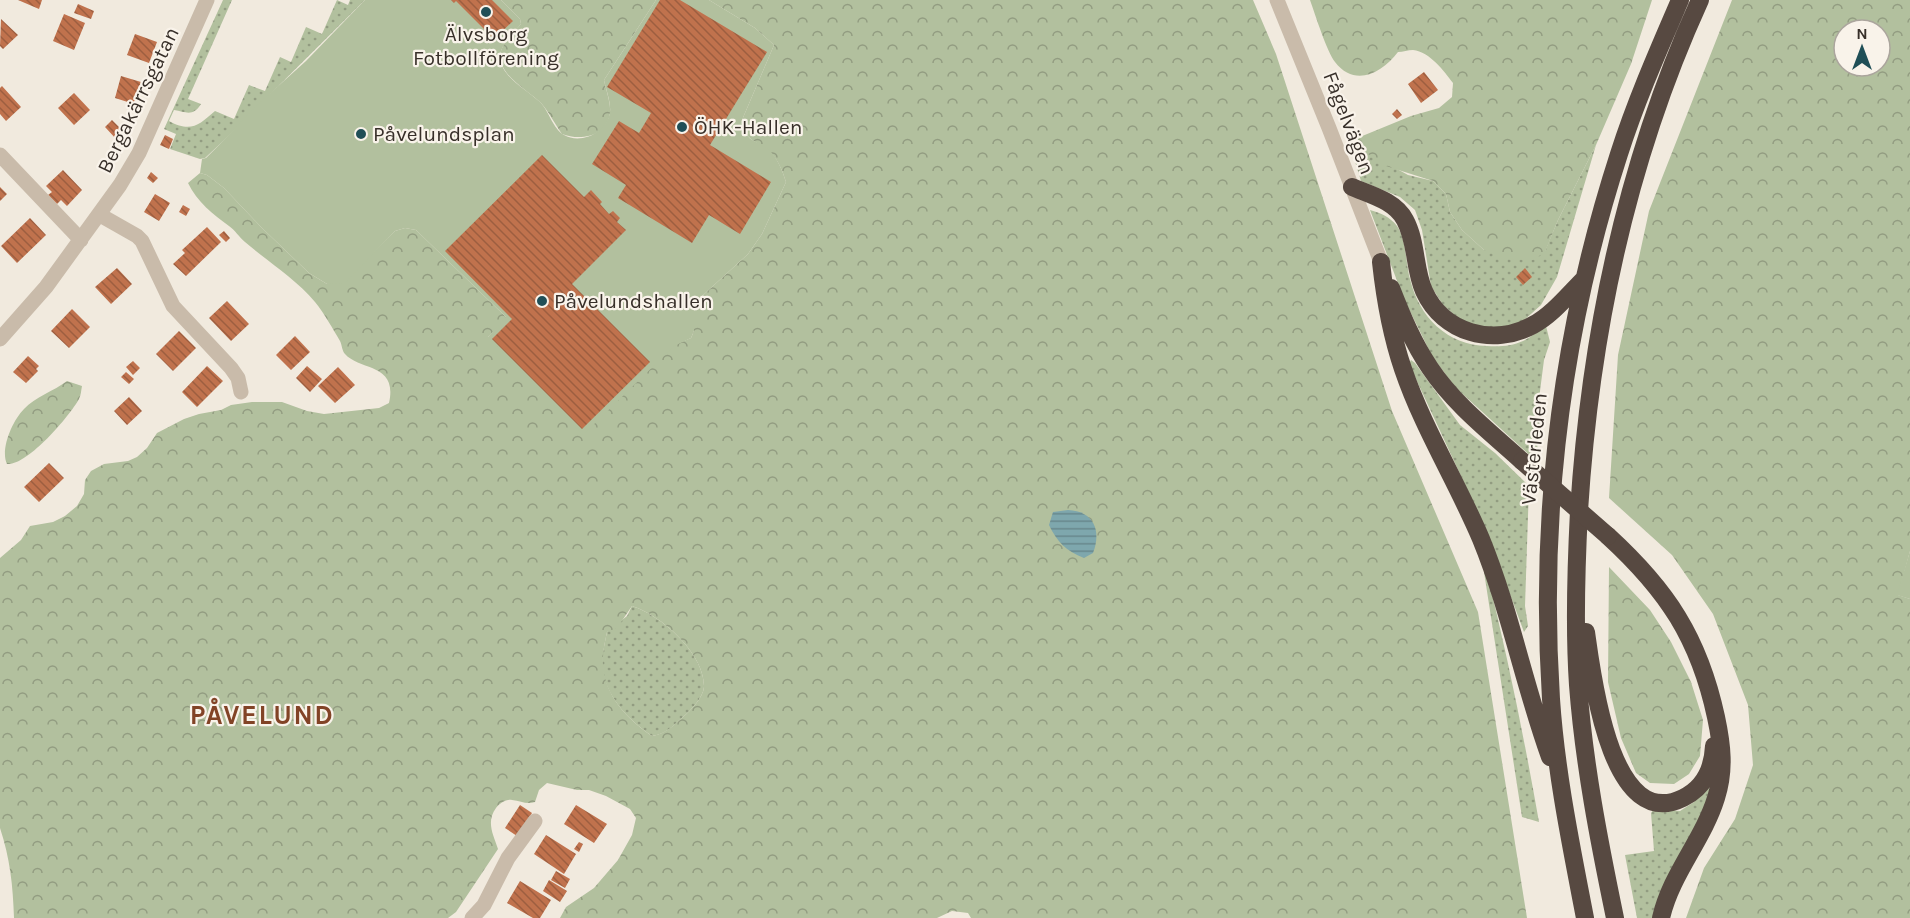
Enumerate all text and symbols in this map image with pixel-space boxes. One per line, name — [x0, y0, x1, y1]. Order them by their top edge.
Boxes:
marker: Älvsborg Fotbollförening — [479, 5, 493, 19]
north arrow — [1832, 18, 1892, 78]
place label: Älvsborg Fotbollförening — [413, 22, 559, 70]
street label: Bergakärrsgatan — [92, 23, 184, 177]
text: N — [1856, 24, 1868, 43]
street label: Fågelvägen — [1318, 68, 1380, 178]
place label: ÖHK-Hallen — [694, 115, 802, 139]
marker: ÖHK-Hallen — [675, 120, 689, 134]
place label: Påvelundsplan — [373, 122, 515, 146]
marker: Påvelundsplan — [354, 127, 368, 141]
place label: Påvelundshallen — [554, 289, 713, 313]
marker: Påvelundshallen — [535, 294, 549, 308]
street label: Västerleden — [1516, 392, 1552, 506]
district label: PÅVELUND — [190, 697, 334, 731]

